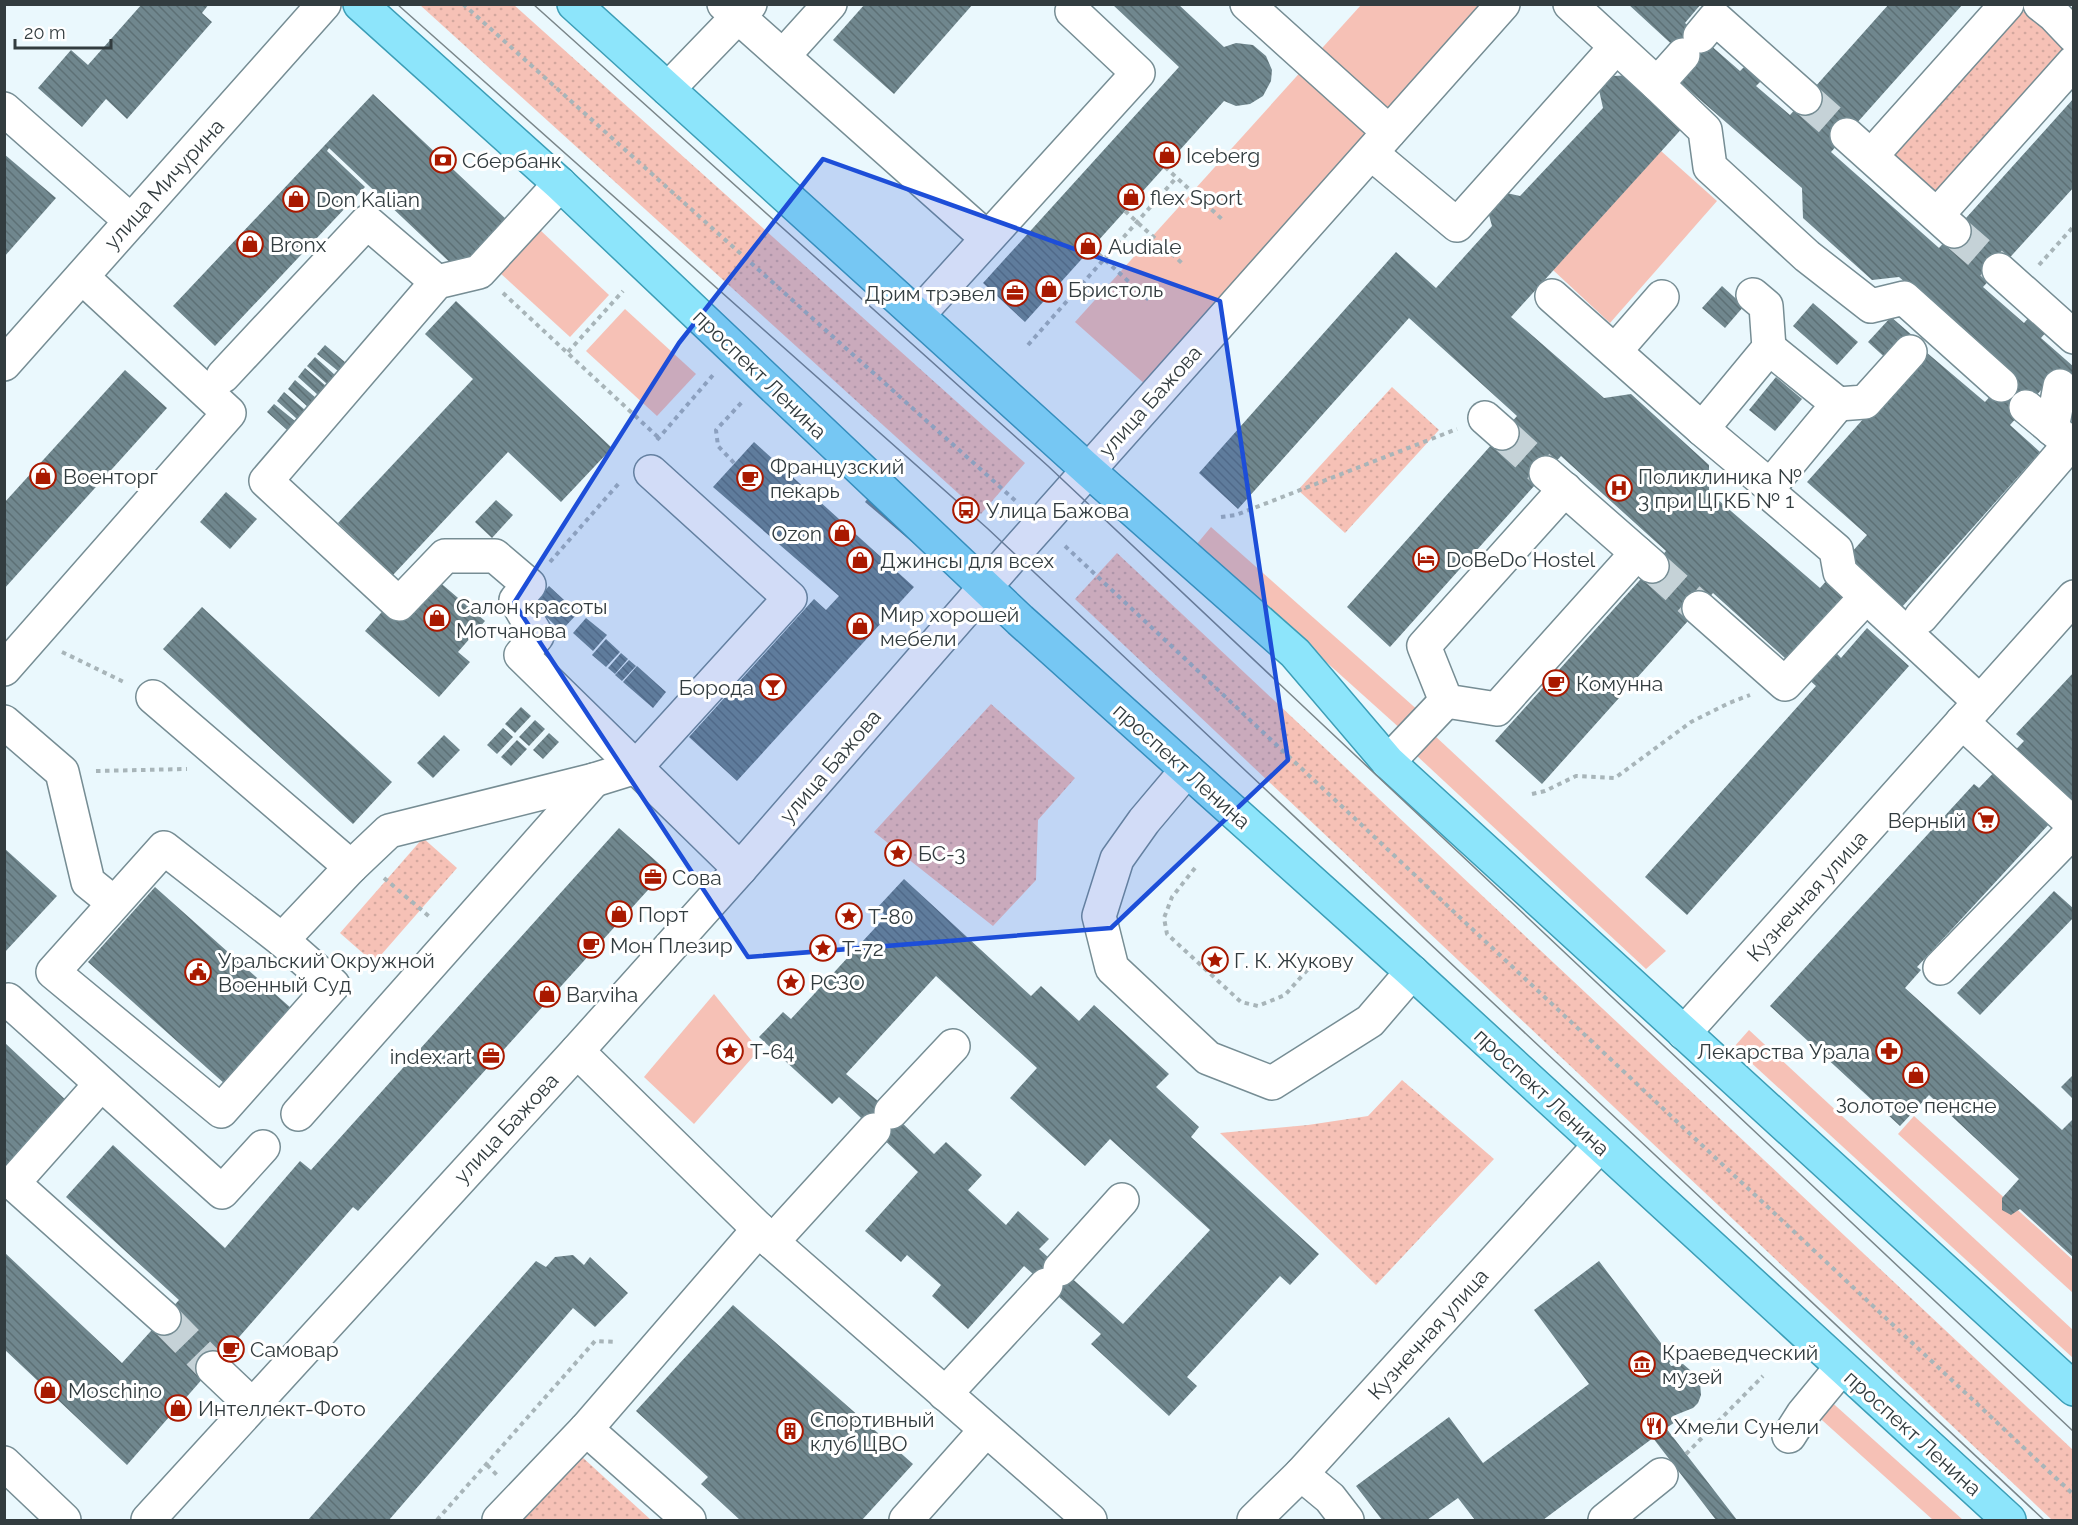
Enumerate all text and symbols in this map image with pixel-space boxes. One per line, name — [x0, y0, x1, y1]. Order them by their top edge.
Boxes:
scale bar — [15, 12, 111, 50]
text: 20 m — [24, 22, 66, 43]
street label: улица Мичурина — [99, 114, 229, 254]
shop icon: Iceberg — [1152, 140, 1182, 170]
place label: Iceberg — [1186, 143, 1260, 168]
bank icon: Сбербанк — [428, 145, 458, 175]
place label: Сбербанк — [462, 148, 562, 173]
shop icon: flex Sport — [1116, 182, 1146, 212]
shop icon: Don Kalian — [281, 184, 311, 214]
place label: flex Sport — [1150, 185, 1243, 210]
place label: Don Kalian — [316, 187, 420, 212]
shop icon: Bronx — [235, 229, 265, 259]
shop icon: Audiale — [1073, 231, 1103, 261]
place label: Bronx — [270, 232, 327, 257]
place label: Audiale — [1108, 234, 1182, 259]
shop icon: Бристоль — [1034, 274, 1064, 304]
place label: Бристоль — [1068, 277, 1163, 302]
office icon: Дрим трэвел — [1000, 278, 1030, 308]
place label: Дрим трэвел — [865, 281, 996, 306]
street label: проспект Ленина — [688, 304, 832, 444]
street label: улица Бажова — [1093, 340, 1207, 462]
place label: Французский пекарь — [770, 454, 904, 503]
shop icon: Военторг — [28, 461, 58, 491]
cafe icon: Французский пекарь — [735, 463, 765, 493]
place label: Военторг — [63, 464, 159, 489]
place label: Поликлиника № 3 при ЦГКБ № 1 — [1638, 464, 1802, 513]
hospital icon: Поликлиника № 3 при ЦГКБ № 1 — [1604, 473, 1634, 503]
bus stop icon: Улица Бажова — [951, 495, 981, 525]
place label: Улица Бажова — [986, 498, 1129, 523]
shop icon: Ozon — [827, 518, 857, 548]
place label: Ozon — [771, 521, 822, 546]
hotel icon: DoBeDo Hostel — [1411, 544, 1441, 574]
shop icon: Джинсы для всех — [845, 545, 875, 575]
place label: DoBeDo Hostel — [1446, 547, 1596, 572]
place label: Джинсы для всех — [880, 548, 1054, 573]
place label: Салон красоты Мотчанова — [456, 594, 607, 643]
place label: Мир хорошей мебели — [880, 602, 1019, 651]
shop icon: Салон красоты Мотчанова — [422, 603, 452, 633]
shop icon: Мир хорошей мебели — [845, 611, 875, 641]
cafe icon: Комунна — [1541, 668, 1571, 698]
place label: Комунна — [1576, 671, 1663, 696]
bar icon: Борода — [758, 672, 788, 702]
place label: Борода — [679, 675, 754, 700]
street label: проспект Ленина — [1108, 698, 1256, 834]
street label: улица Бажова — [774, 704, 886, 828]
supermarket icon: Верный — [1971, 805, 2001, 835]
place label: Верный — [1888, 808, 1966, 833]
street label: Кузнечная улица — [1742, 825, 1872, 967]
place icon: БС-3 — [883, 838, 913, 868]
place label: БС-3 — [918, 841, 965, 866]
office icon: Сова — [638, 862, 668, 892]
place label: Сова — [672, 865, 722, 890]
shop icon: Порт — [604, 899, 634, 929]
place icon: Т-80 — [834, 901, 864, 931]
place label: Порт — [638, 902, 688, 927]
place label: Т-80 — [868, 904, 914, 929]
cafe icon: Мон Плезир — [576, 930, 606, 960]
place label: Мон Плезир — [610, 933, 733, 958]
place icon: Т-72 — [808, 933, 838, 963]
place label: Т-72 — [842, 936, 884, 961]
place icon: Г. К. Жукову — [1200, 945, 1230, 975]
place label: Уральский Окружной Военный Суд — [218, 948, 435, 997]
place label: Г. К. Жукову — [1234, 948, 1354, 973]
public building icon: Уральский Окружной Военный Суд — [183, 957, 213, 987]
place icon: РСЗО — [776, 967, 806, 997]
place label: РСЗО — [810, 970, 865, 995]
shop icon: Barviha — [532, 979, 562, 1009]
place label: Barviha — [566, 982, 638, 1007]
street label: проспект Ленина — [1469, 1023, 1615, 1161]
place icon: Т-64 — [715, 1036, 745, 1066]
pharmacy icon: Лекарства Урала — [1874, 1036, 1904, 1066]
place label: Т-64 — [750, 1039, 794, 1064]
place label: Лекарства Урала — [1697, 1039, 1870, 1064]
office icon: index.art — [476, 1041, 506, 1071]
place label: index.art — [390, 1044, 472, 1069]
shop icon: Золотое пенсне — [1901, 1060, 1931, 1090]
street label: улица Бажова — [449, 1068, 563, 1188]
place label: Золотое пенсне — [1835, 1093, 1997, 1118]
street label: Кузнечная улица — [1363, 1263, 1493, 1405]
cafe icon: Самовар — [216, 1334, 246, 1364]
place label: Самовар — [250, 1337, 339, 1362]
place label: Краеведческий музей — [1662, 1340, 1818, 1389]
museum icon: Краеведческий музей — [1627, 1349, 1657, 1379]
street label: проспект Ленина — [1839, 1365, 1987, 1501]
shop icon: Moschino — [33, 1375, 63, 1405]
place label: Moschino — [68, 1378, 162, 1403]
shop icon: Интеллект-Фото — [163, 1393, 193, 1423]
place label: Интеллект-Фото — [198, 1396, 366, 1421]
place label: Спортивный клуб ЦВО — [810, 1407, 934, 1456]
restaurant icon: Хмели Сунели — [1639, 1411, 1669, 1441]
place label: Хмели Сунели — [1674, 1414, 1819, 1439]
building icon: Спортивный клуб ЦВО — [775, 1416, 805, 1446]

